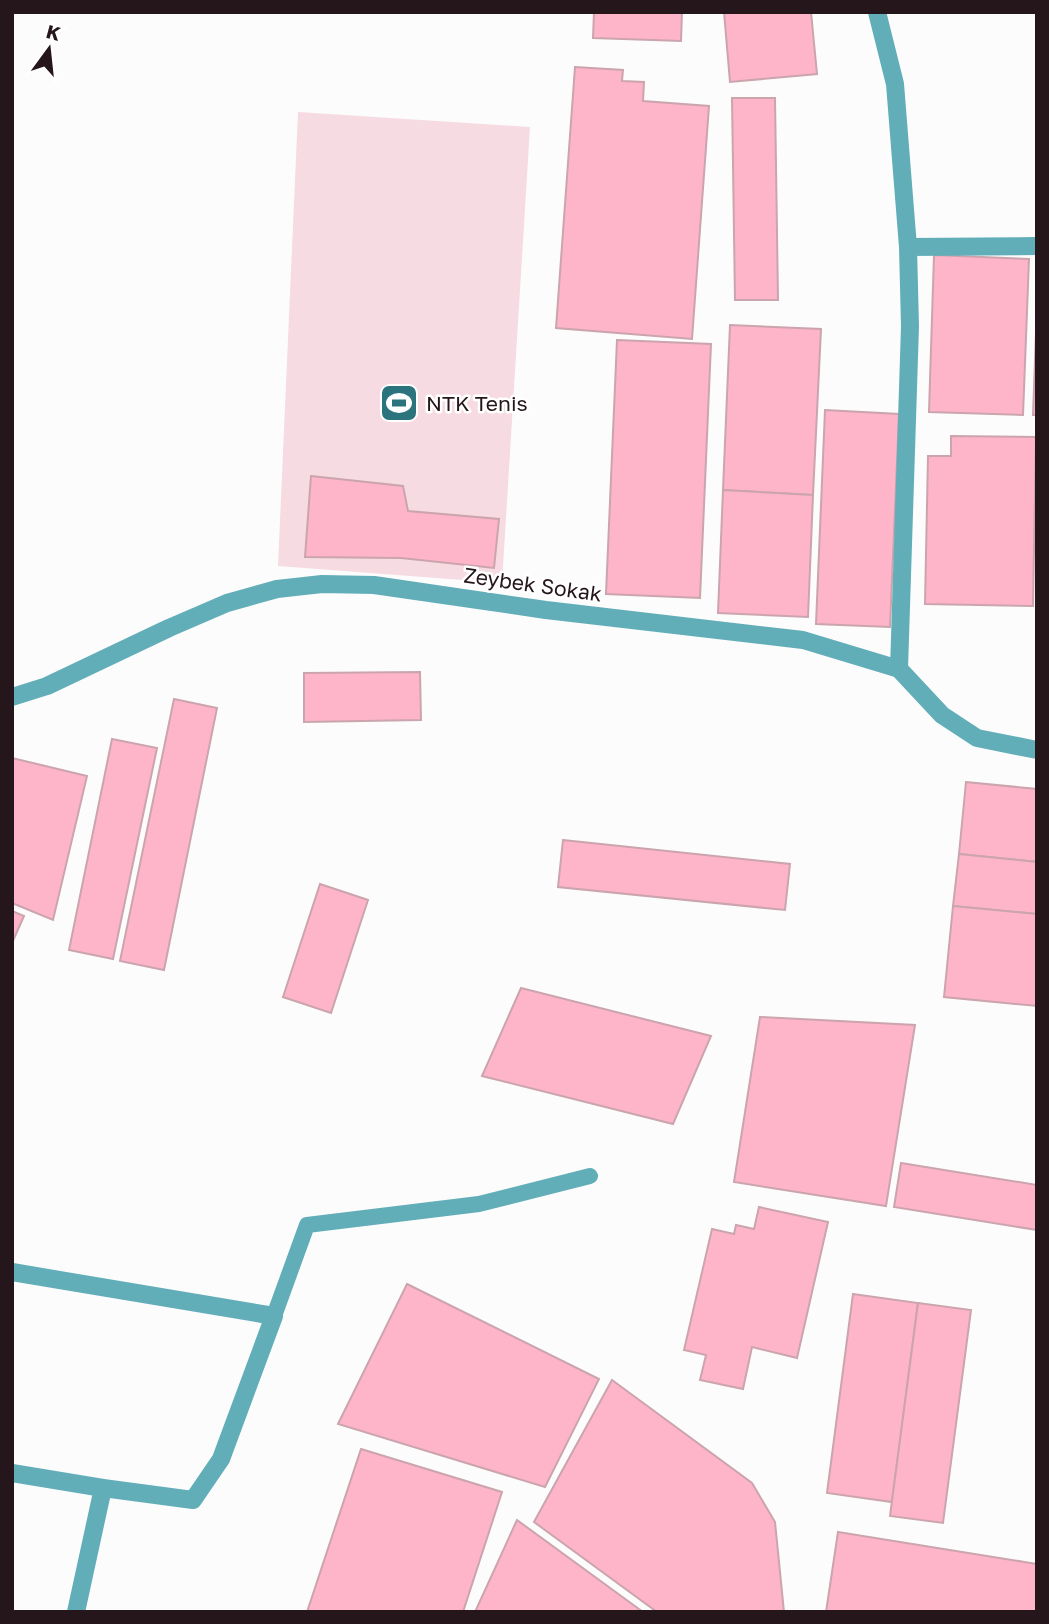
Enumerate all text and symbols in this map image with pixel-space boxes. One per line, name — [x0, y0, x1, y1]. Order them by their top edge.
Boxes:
north arrow — [14, 14, 84, 84]
text: K — [44, 19, 63, 45]
sports icon: NTK Tenis — [378, 382, 420, 424]
place label: NTK Tenis — [426, 390, 528, 416]
street label: Zeybek Sokak — [462, 561, 604, 607]

